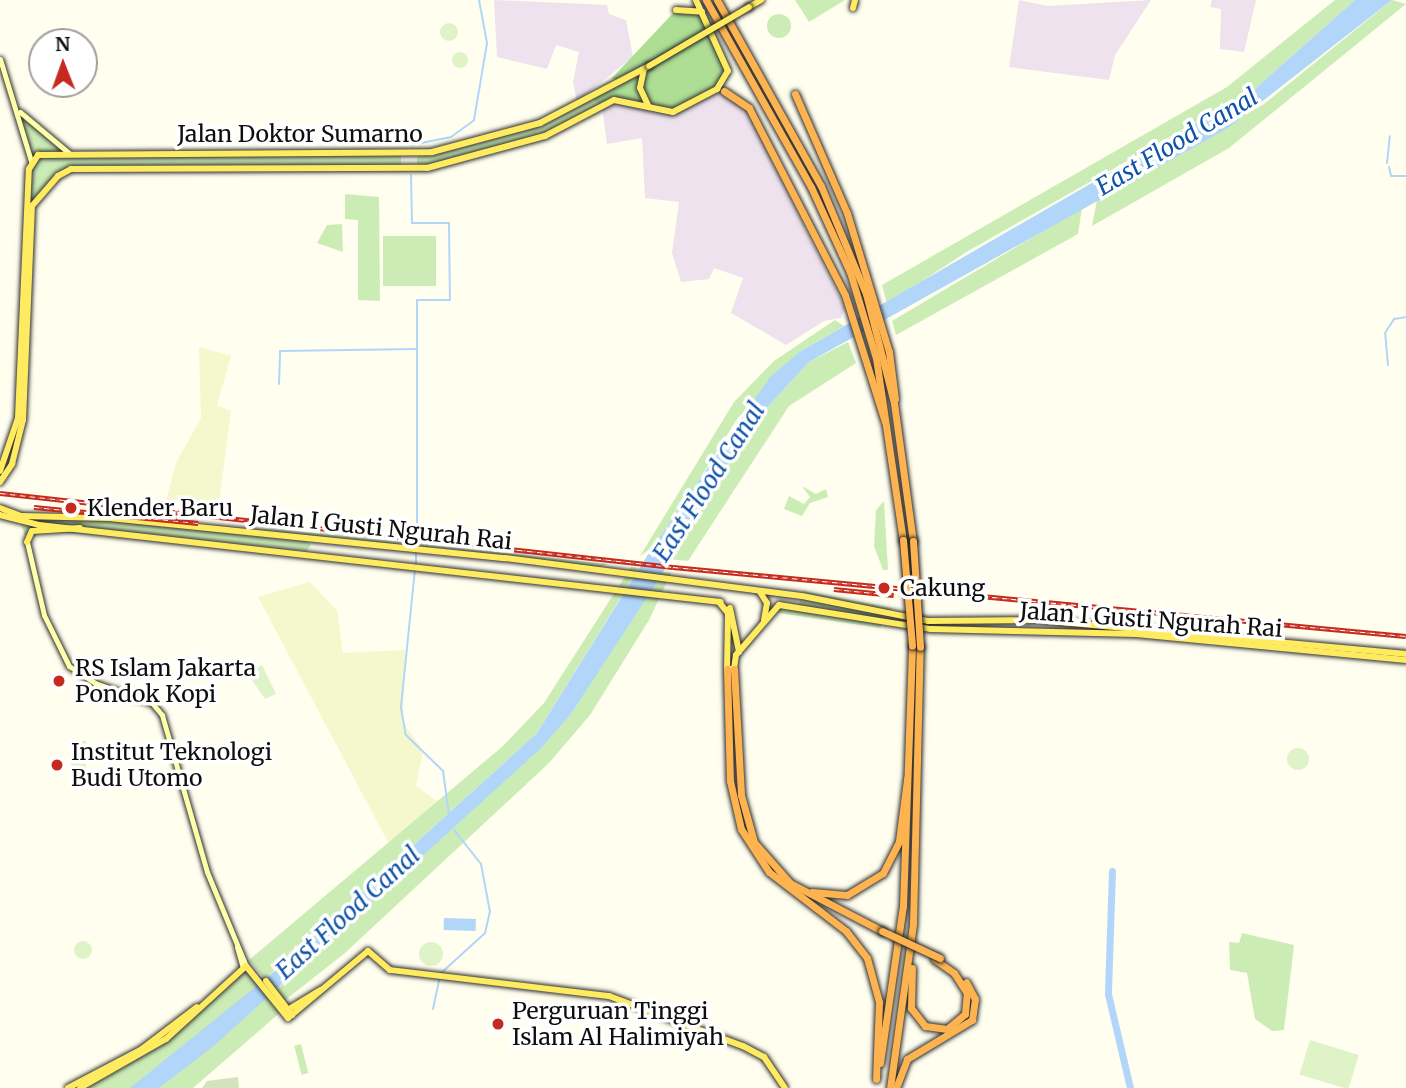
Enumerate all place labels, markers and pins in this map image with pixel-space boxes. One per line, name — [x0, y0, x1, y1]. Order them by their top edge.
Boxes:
place label: Klender Baru — [87, 494, 233, 522]
marker: Klender Baru — [61, 498, 81, 518]
place label: Cakung — [900, 574, 985, 602]
marker: Cakung — [874, 578, 894, 598]
place label: RS Islam Jakarta Pondok Kopi — [75, 654, 256, 708]
marker: RS Islam Jakarta Pondok Kopi — [49, 671, 69, 691]
place label: Institut Teknologi Budi Utomo — [71, 738, 272, 792]
marker: Institut Teknologi Budi Utomo — [49, 757, 65, 773]
place label: Perguruan Tinggi Islam Al Halimiyah — [512, 997, 724, 1051]
marker: Perguruan Tinggi Islam Al Halimiyah — [490, 1016, 506, 1032]

